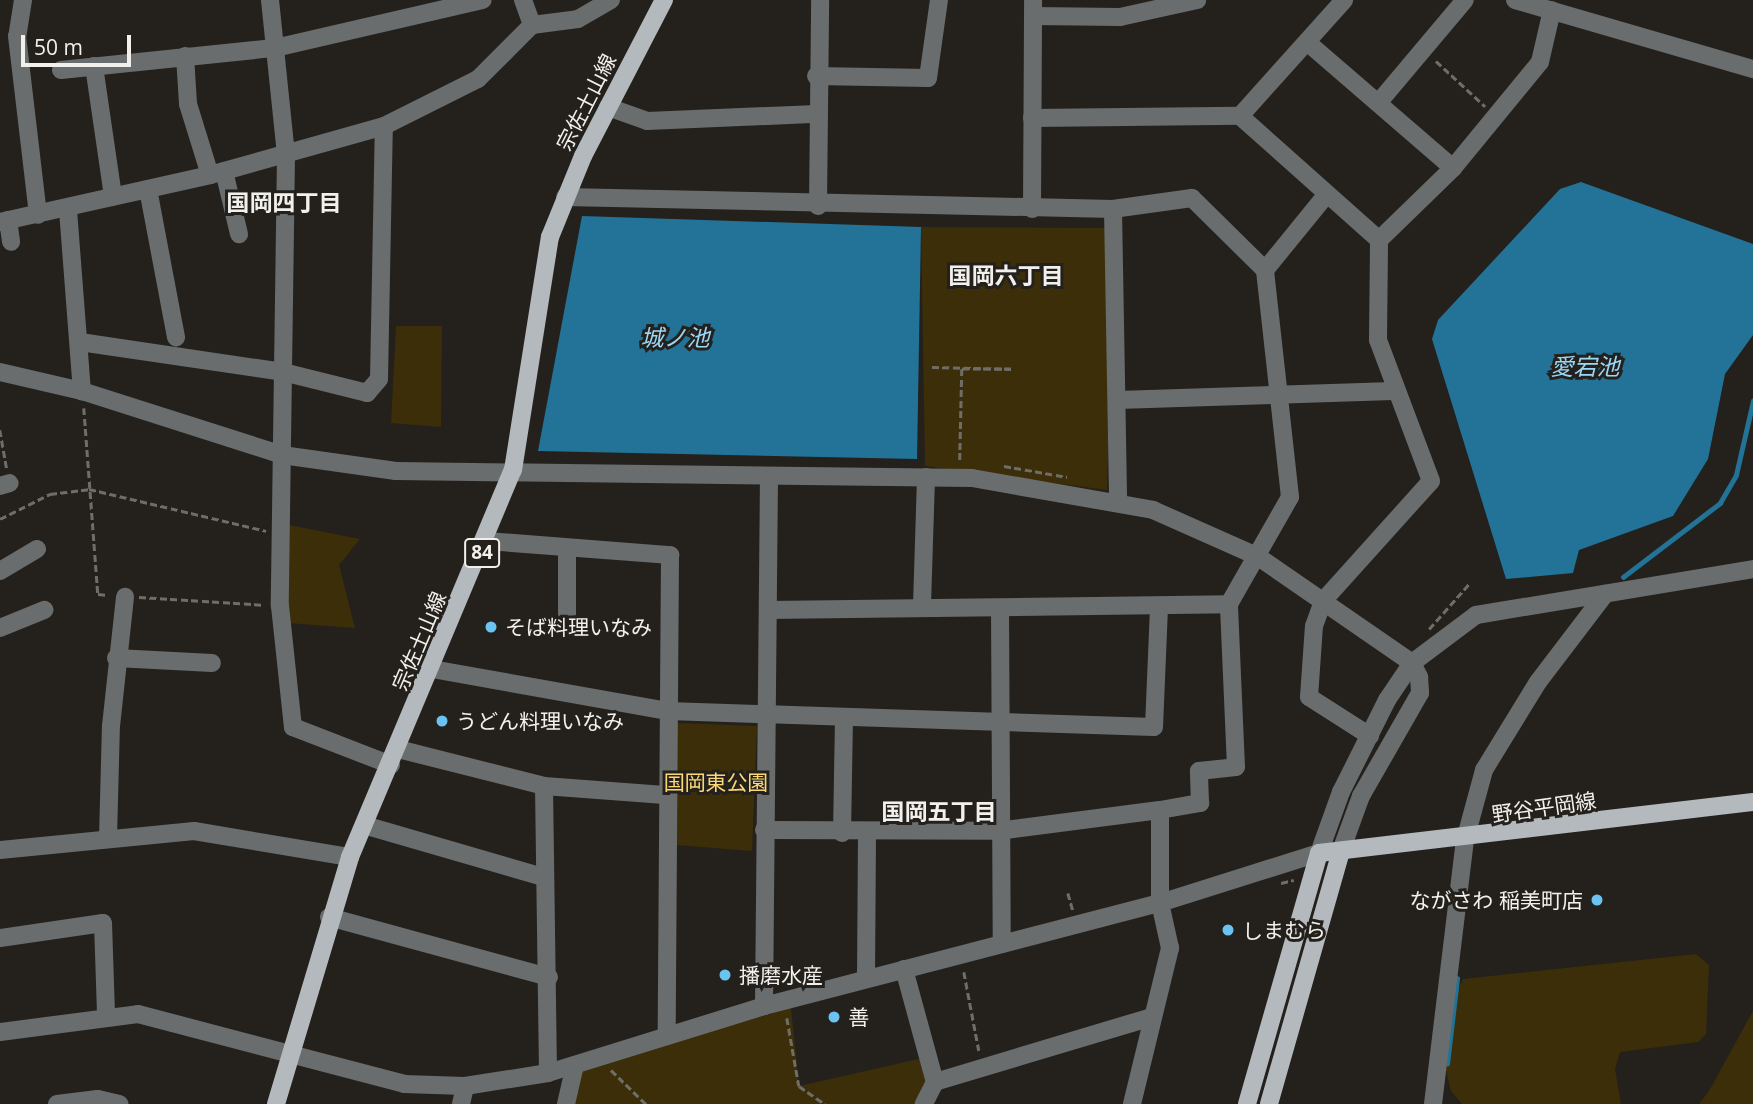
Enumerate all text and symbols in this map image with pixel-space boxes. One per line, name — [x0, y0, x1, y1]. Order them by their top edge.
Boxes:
scale bar — [24, 21, 135, 65]
text: 50 m — [34, 33, 83, 61]
street label: 宗佐土山線 — [551, 50, 621, 154]
district label: 国岡四丁目 — [227, 188, 341, 216]
district label: 国岡六丁目 — [949, 261, 1063, 289]
water label: 城ノ池 — [641, 323, 709, 351]
water label: 愛宕池 — [1551, 352, 1619, 380]
road number: 84 — [463, 538, 501, 568]
street label: 宗佐土山線 — [387, 588, 451, 694]
place label: そば料理いなみ — [505, 614, 652, 640]
marker: そば料理いなみ — [483, 619, 499, 635]
place label: うどん料理いなみ — [456, 708, 624, 734]
marker: うどん料理いなみ — [434, 713, 450, 729]
park label: 国岡東公園 — [664, 769, 768, 795]
street label: 野谷平岡線 — [1490, 787, 1598, 827]
district label: 国岡五丁目 — [882, 797, 996, 825]
place label: ながさわ 稲美町店 — [1410, 887, 1583, 913]
marker: ながさわ 稲美町店 — [1589, 892, 1605, 908]
place label: しまむら — [1242, 917, 1326, 943]
marker: しまむら — [1220, 922, 1236, 938]
place label: 播磨水産 — [739, 962, 823, 988]
marker: 播磨水産 — [717, 967, 733, 983]
place label: 善 — [848, 1004, 869, 1030]
marker: 善 — [826, 1009, 842, 1025]

